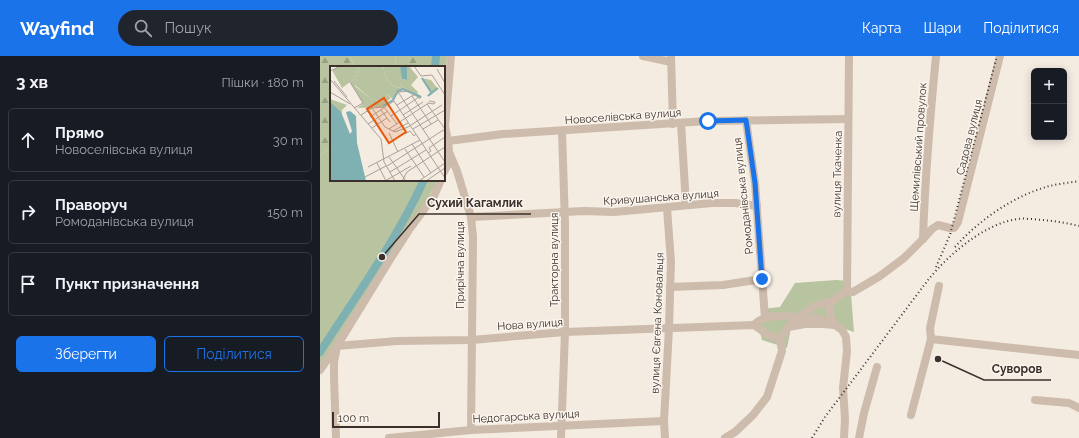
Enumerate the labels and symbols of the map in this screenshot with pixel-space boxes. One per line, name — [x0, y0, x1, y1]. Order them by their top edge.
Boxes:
inset map — [330, 66, 445, 181]
street label: Щемилівський провулок — [908, 82, 930, 212]
street label: Садова вулиця — [954, 98, 985, 176]
street label: Новоселівська вулиця — [564, 106, 682, 127]
route start — [699, 112, 717, 130]
street label: вулиця Ткаченка — [830, 130, 845, 218]
street label: Ромоданівська вулиця — [731, 137, 756, 255]
street label: Кривушанська вулиця — [603, 187, 719, 208]
callout: Сухий Кагамлик — [419, 190, 531, 214]
text: Сухий Кагамлик — [427, 196, 523, 210]
street label: Тракторна вулиця — [548, 213, 561, 307]
street label: Прирічна вулиця — [454, 221, 467, 309]
street label: вулиця Євгена Коновальця — [649, 252, 666, 394]
route end — [753, 270, 771, 288]
street label: Нова вулиця — [497, 316, 563, 333]
callout: Суворов — [984, 356, 1051, 380]
text: Суворов — [992, 362, 1042, 376]
street label: Недогарська вулиця — [472, 407, 580, 426]
scale bar — [332, 410, 440, 429]

